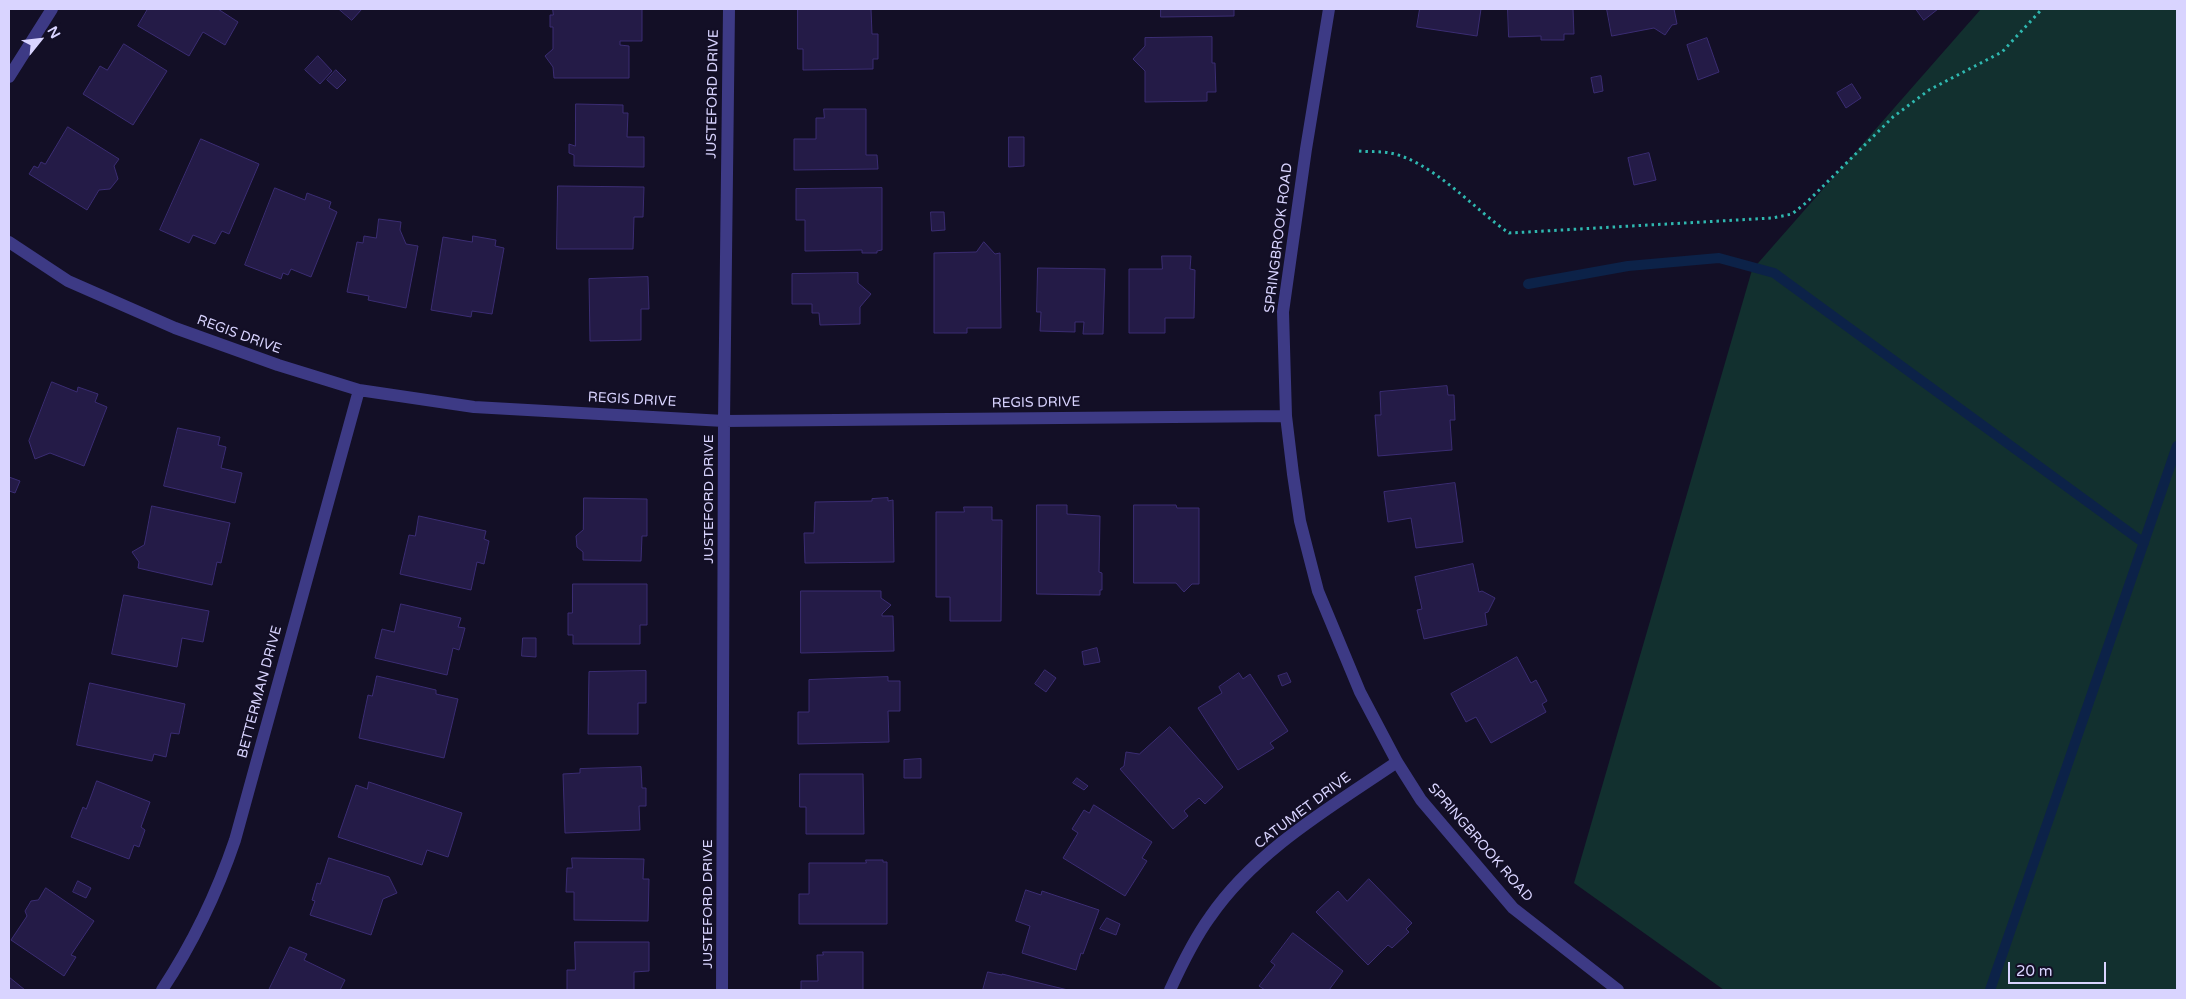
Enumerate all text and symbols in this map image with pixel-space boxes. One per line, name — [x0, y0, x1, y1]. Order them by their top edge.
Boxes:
north arrow — [15, 15, 65, 65]
text: N — [43, 23, 64, 42]
street label: JUSTEFORD DRIVE — [703, 29, 723, 159]
street label: SPRINGBROOK ROAD — [1261, 162, 1297, 314]
street label: REGIS DRIVE — [194, 312, 284, 358]
street label: REGIS DRIVE — [587, 389, 677, 411]
street label: REGIS DRIVE — [991, 394, 1081, 412]
street label: JUSTEFORD DRIVE — [701, 434, 717, 564]
street label: BETTERMAN DRIVE — [234, 624, 286, 760]
street label: CATUMET DRIVE — [1252, 769, 1354, 853]
street label: SPRINGBROOK ROAD — [1424, 780, 1536, 906]
street label: JUSTEFORD DRIVE — [700, 839, 716, 969]
scale bar — [2011, 952, 2108, 984]
text: 20 m — [2016, 962, 2053, 980]

